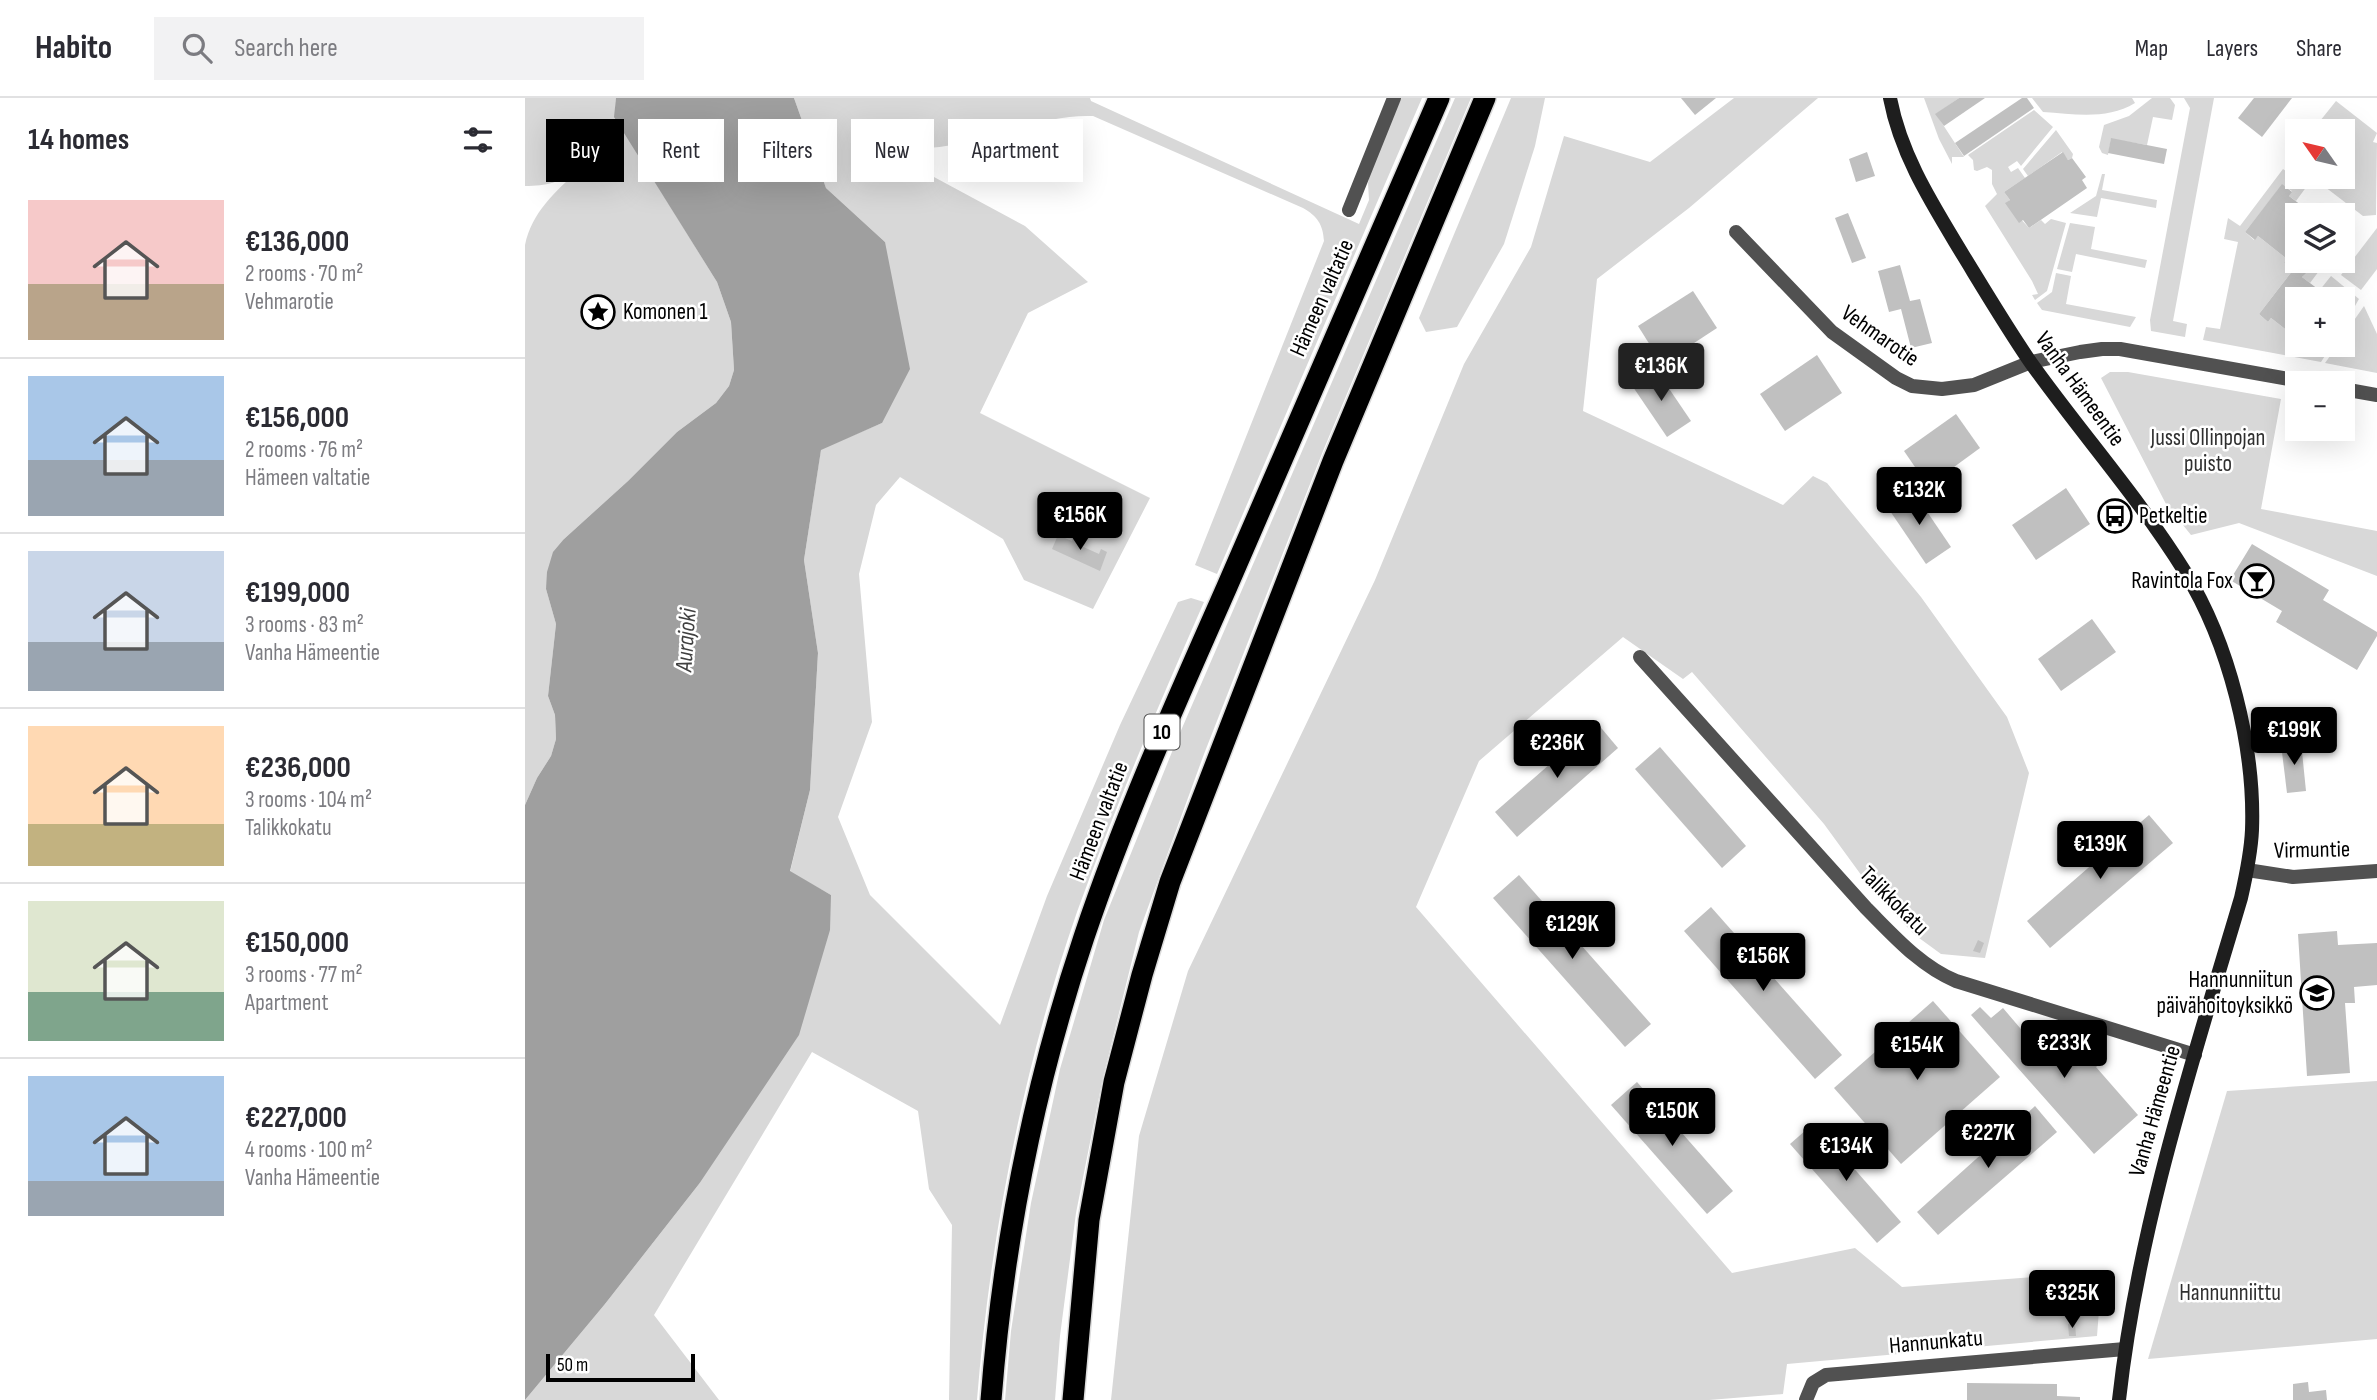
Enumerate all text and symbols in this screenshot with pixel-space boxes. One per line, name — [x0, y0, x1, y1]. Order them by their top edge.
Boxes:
search box — [154, 17, 644, 80]
text: Habito — [35, 28, 112, 68]
icon: search — [178, 29, 216, 67]
text: Search here — [234, 33, 338, 64]
text: Map — [2135, 34, 2168, 63]
text: Layers — [2206, 34, 2258, 63]
text: Share — [2296, 34, 2342, 63]
chip: Buy — [546, 119, 624, 182]
chip: Rent — [638, 119, 724, 182]
chip: Filters — [738, 119, 837, 182]
chip: New — [851, 119, 934, 182]
chip: Apartment — [948, 119, 1083, 182]
north arrow — [2285, 119, 2355, 189]
map controls — [2285, 119, 2355, 441]
icon: filters — [459, 121, 497, 159]
text: 14 homes — [28, 122, 129, 158]
button: layers — [2285, 203, 2355, 273]
text: €136,000 — [245, 224, 349, 260]
icon: home — [84, 228, 168, 312]
street label: Hämeen valtatie — [1284, 235, 1360, 361]
text: 2 rooms · 70 m² — [245, 260, 363, 288]
button: + — [2285, 287, 2355, 357]
text: Vehmarotie — [245, 288, 334, 316]
place icon: Komonen 1 — [579, 293, 617, 331]
place label: Komonen 1 — [623, 298, 708, 326]
street label: Vehmarotie — [1836, 299, 1924, 373]
street label: Vanha Hämeentie — [2029, 326, 2131, 452]
pin: €136K — [1612, 344, 1710, 403]
text: €136K — [1634, 352, 1688, 380]
button: − — [2285, 371, 2355, 441]
text: €156,000 — [245, 400, 349, 436]
icon: home — [84, 404, 168, 488]
park label: Jussi Ollinpojan puisto — [2150, 424, 2265, 478]
text: 2 rooms · 76 m² — [245, 436, 363, 464]
text: Hämeen valtatie — [245, 464, 370, 492]
pin: €132K — [1870, 468, 1968, 527]
text: €132K — [1893, 476, 1945, 504]
pin: €156K — [1031, 492, 1129, 552]
bus stop icon: Petkeltie — [2096, 497, 2134, 535]
text: €156K — [1053, 501, 1107, 529]
place label: Petkeltie — [2139, 502, 2207, 530]
bar icon: Ravintola Fox — [2238, 562, 2276, 600]
place label: Ravintola Fox — [2131, 567, 2233, 595]
text: €199,000 — [245, 575, 350, 611]
icon: home — [84, 579, 168, 663]
water label: Aurajoki — [669, 607, 703, 674]
text: 3 rooms · 83 m² — [245, 611, 364, 639]
text: Vanha Hämeentie — [245, 639, 380, 667]
pin: €199K — [2245, 708, 2343, 767]
road number: 10 — [1145, 714, 1179, 750]
text: €199K — [2267, 716, 2321, 744]
pin: €236K — [1508, 720, 1606, 780]
text: €236K — [1530, 729, 1584, 757]
text: €236,000 — [245, 750, 351, 786]
icon: home — [84, 754, 168, 838]
street label: Hämeen valtatie — [1063, 758, 1135, 884]
text: 3 rooms · 104 m² — [245, 786, 372, 814]
text: Talikkokatu — [245, 814, 332, 842]
pin: €139K — [2051, 822, 2149, 881]
text: €139K — [2073, 830, 2127, 858]
street label: Virmuntie — [2274, 835, 2350, 865]
street label: Talikkokatu — [1853, 860, 1935, 942]
pin: €129K — [1523, 902, 1621, 961]
text: €129K — [1545, 910, 1599, 938]
text: €150,000 — [245, 925, 349, 961]
icon: home — [84, 929, 168, 1013]
pin: €156K — [1714, 934, 1812, 993]
text: €156K — [1736, 942, 1790, 970]
text: 3 rooms · 77 m² — [245, 961, 363, 989]
place label: Hannunniitun päivähoitoyksikkö — [2156, 966, 2293, 1020]
school or university icon: Hannunniitun päivähoitoyksikkö — [2298, 974, 2336, 1012]
text: Apartment — [245, 989, 329, 1017]
pin: €233K — [2015, 1020, 2113, 1080]
pin: €154K — [1868, 1023, 1966, 1082]
text: €233K — [2037, 1029, 2091, 1057]
text: €154K — [1890, 1031, 1944, 1059]
street label: Vanha Hämeentie — [2123, 1042, 2187, 1180]
pin: €150K — [1623, 1088, 1721, 1148]
text: €150K — [1645, 1097, 1699, 1125]
text: €227,000 — [245, 1100, 347, 1136]
icon: home — [84, 1104, 168, 1188]
pin: €227K — [1939, 1110, 2037, 1170]
text: €227K — [1961, 1119, 2015, 1147]
pin: €134K — [1797, 1124, 1895, 1183]
text: €134K — [1819, 1132, 1873, 1160]
text: 4 rooms · 100 m² — [245, 1136, 373, 1164]
text: Vanha Hämeentie — [245, 1164, 380, 1192]
pin: €325K — [2023, 1270, 2121, 1330]
text: €325K — [2045, 1279, 2099, 1307]
park label: Hannunniittu — [2179, 1279, 2281, 1307]
street label: Hannunkatu — [1888, 1324, 1984, 1360]
scale bar — [546, 1351, 695, 1383]
text: 50 m — [557, 1354, 588, 1377]

